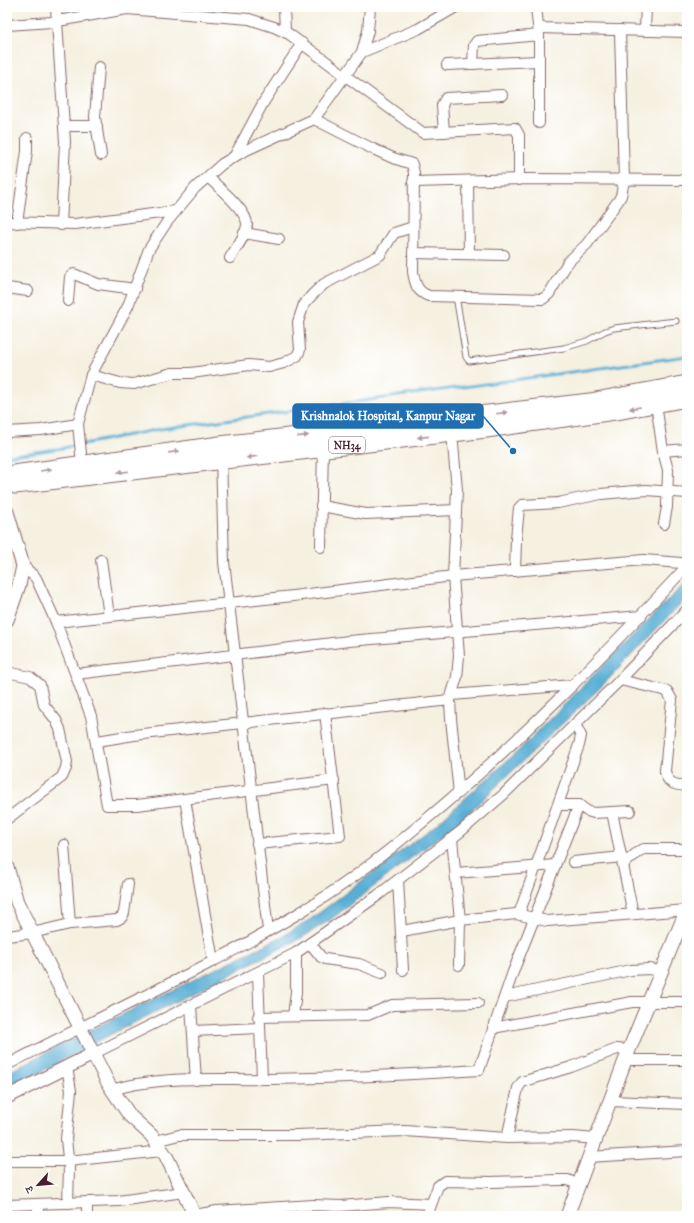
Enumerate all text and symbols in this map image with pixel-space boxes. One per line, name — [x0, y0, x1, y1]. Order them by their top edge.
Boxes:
callout: Krishnalok Hospital, Kanpur Nagar — [293, 404, 483, 428]
one-way arrow — [629, 405, 641, 411]
text: Krishnalok Hospital, Kanpur Nagar — [301, 409, 476, 424]
one-way arrow — [496, 410, 508, 417]
one-way arrow — [297, 433, 310, 439]
one-way arrow — [417, 433, 429, 440]
road number: NH34 — [329, 437, 365, 453]
one-way arrow — [168, 449, 180, 455]
one-way arrow — [246, 454, 258, 460]
one-way arrow — [40, 466, 52, 472]
one-way arrow — [117, 469, 129, 475]
north arrow — [18, 1165, 58, 1205]
text: उ — [22, 1183, 37, 1196]

